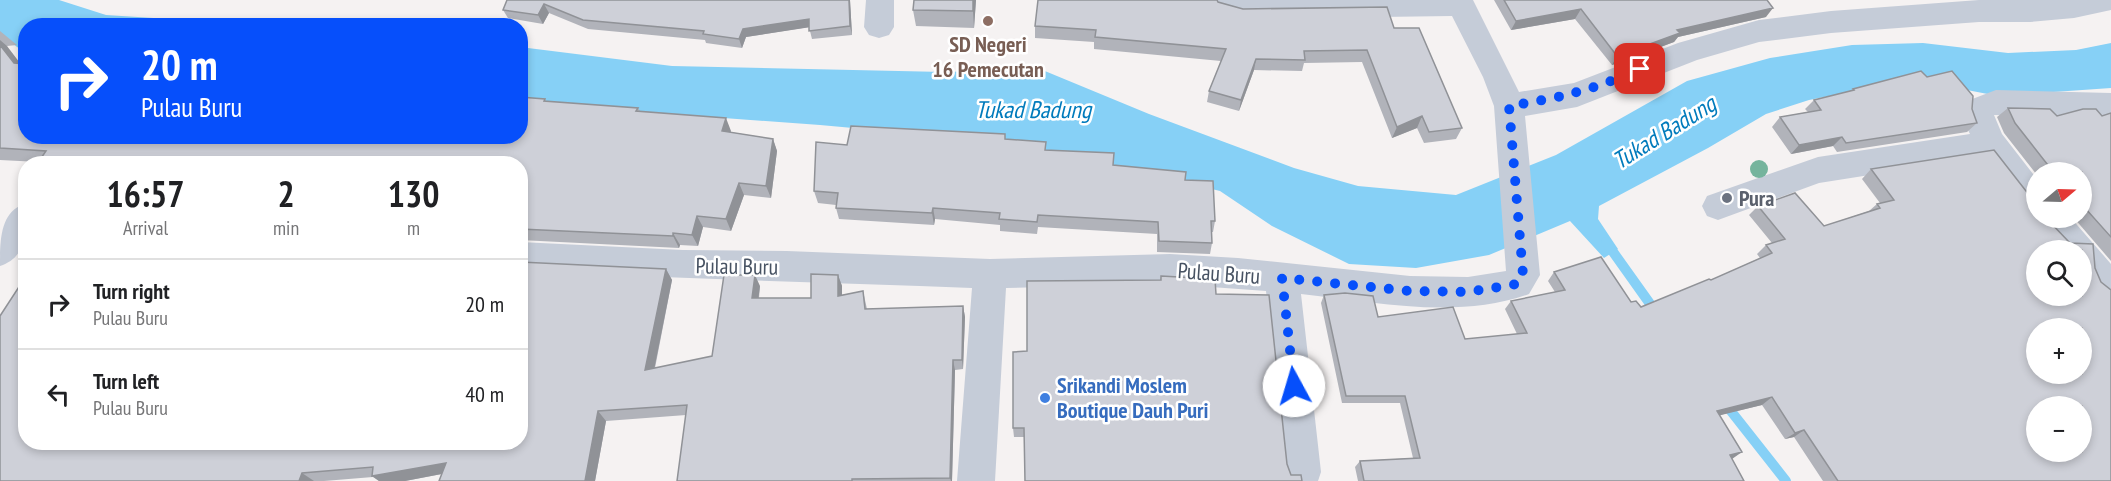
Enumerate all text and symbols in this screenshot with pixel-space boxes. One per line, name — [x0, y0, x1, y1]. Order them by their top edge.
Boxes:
marker: SD Negeri 16 Pemecutan — [981, 14, 995, 28]
place label: SD Negeri 16 Pemecutan — [932, 30, 1044, 83]
text: 20 m — [141, 37, 218, 92]
icon: right — [42, 42, 120, 120]
pin — [1614, 43, 1665, 94]
icon: arrive — [1623, 52, 1656, 85]
water label: Tukad Badung — [1607, 87, 1723, 176]
text: Pulau Buru — [141, 90, 242, 124]
water label: Tukad Badung — [975, 94, 1093, 125]
north arrow — [2026, 162, 2092, 228]
map controls — [2026, 162, 2092, 462]
text: 16:57 — [107, 170, 184, 217]
text: 2 — [277, 170, 295, 217]
text: 130 — [388, 170, 439, 217]
place label: Pura — [1739, 184, 1774, 212]
marker: Pura — [1720, 191, 1734, 205]
text: Arrival — [123, 215, 168, 241]
text: min — [273, 215, 299, 241]
text: m — [407, 215, 420, 241]
button: search — [2026, 240, 2092, 306]
street label: Pulau Buru — [696, 251, 778, 281]
street label: Pulau Buru — [1177, 256, 1261, 290]
text: Turn right — [93, 277, 170, 305]
icon: right — [42, 288, 75, 321]
text: 20 m — [465, 290, 504, 318]
text: Pulau Buru — [93, 305, 168, 331]
button: + — [2026, 318, 2092, 384]
position arrow — [1262, 354, 1326, 418]
text: Turn left — [93, 367, 159, 395]
place label: Srikandi Moslem Boutique Dauh Puri — [1057, 371, 1209, 424]
icon: left — [42, 378, 75, 411]
text: 40 m — [465, 380, 504, 408]
marker: Srikandi Moslem Boutique Dauh Puri — [1038, 391, 1052, 405]
text: Pulau Buru — [93, 395, 168, 421]
button: − — [2026, 396, 2092, 462]

